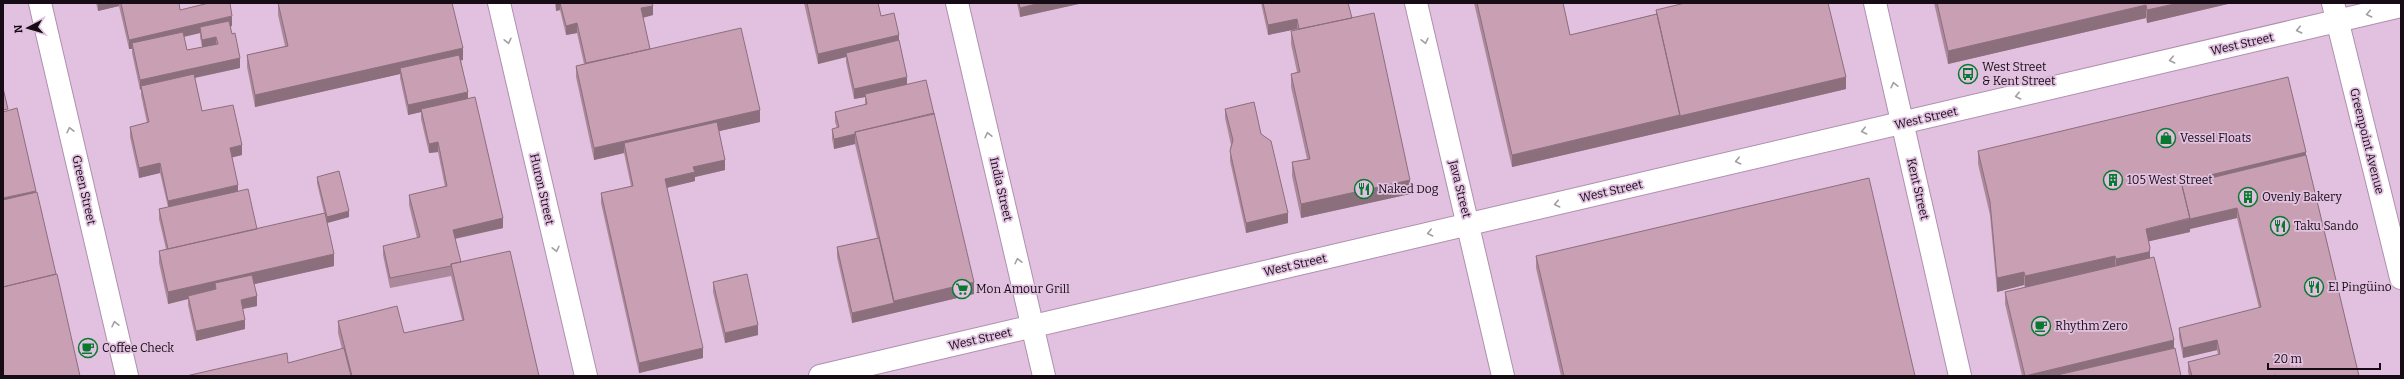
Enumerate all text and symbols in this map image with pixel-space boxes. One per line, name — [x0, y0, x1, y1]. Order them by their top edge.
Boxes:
north arrow — [8, 8, 48, 48]
one-way arrow — [2366, 9, 2373, 18]
text: N — [12, 24, 25, 34]
one-way arrow — [2296, 26, 2302, 34]
street label: West Street — [2209, 30, 2276, 58]
one-way arrow — [503, 38, 511, 44]
one-way arrow — [1420, 38, 1428, 44]
one-way arrow — [2169, 55, 2176, 64]
place label: West Street & Kent Street — [1982, 60, 2056, 88]
bus stop icon: West Street & Kent Street — [1957, 63, 1979, 85]
one-way arrow — [1890, 82, 1898, 88]
street label: Greenpoint Avenue — [2347, 87, 2387, 195]
one-way arrow — [2015, 92, 2022, 100]
street label: West Street — [1893, 104, 1960, 132]
one-way arrow — [66, 126, 74, 133]
one-way arrow — [1861, 127, 1867, 135]
shop icon: Vessel Floats — [2155, 127, 2177, 149]
one-way arrow — [985, 131, 993, 138]
place label: Vessel Floats — [2180, 131, 2252, 145]
street label: Huron Street — [527, 152, 557, 227]
street label: Green Street — [69, 154, 99, 227]
street label: India Street — [987, 156, 1015, 223]
one-way arrow — [1734, 157, 1741, 165]
street label: Kent Street — [1904, 157, 1932, 222]
street label: Java Street — [1446, 158, 1474, 220]
building icon: 105 West Street — [2102, 169, 2124, 191]
place label: 105 West Street — [2127, 173, 2213, 187]
street label: West Street — [1578, 177, 1645, 205]
restaurant icon: Naked Dog — [1353, 178, 1375, 200]
place label: Naked Dog — [1378, 182, 1439, 196]
building icon: Ovenly Bakery — [2237, 186, 2259, 208]
place label: Ovenly Bakery — [2262, 190, 2342, 204]
one-way arrow — [1553, 199, 1560, 208]
restaurant icon: Taku Sando — [2269, 215, 2291, 237]
place label: Taku Sando — [2294, 219, 2359, 233]
one-way arrow — [1427, 229, 1433, 237]
one-way arrow — [552, 246, 560, 253]
street label: West Street — [1262, 251, 1329, 279]
one-way arrow — [1014, 258, 1022, 264]
restaurant icon: El Pingüino — [2303, 276, 2325, 298]
supermarket icon: Mon Amour Grill — [951, 278, 973, 300]
place label: El Pingüino — [2328, 280, 2392, 294]
place label: Mon Amour Grill — [976, 282, 1070, 296]
cafe icon: Rhythm Zero — [2030, 315, 2052, 337]
place label: Rhythm Zero — [2055, 319, 2128, 333]
one-way arrow — [112, 321, 120, 328]
street label: West Street — [947, 325, 1014, 353]
cafe icon: Coffee Check — [77, 337, 99, 359]
place label: Coffee Check — [102, 341, 174, 355]
scale bar — [2268, 345, 2380, 371]
text: 20 m — [2274, 352, 2303, 366]

